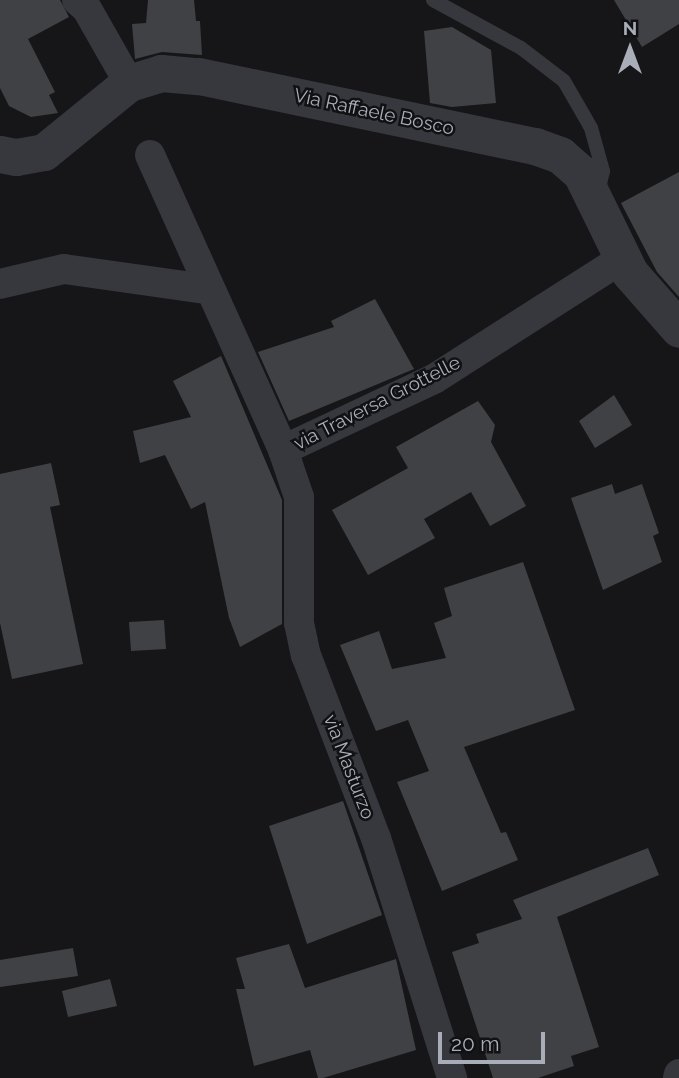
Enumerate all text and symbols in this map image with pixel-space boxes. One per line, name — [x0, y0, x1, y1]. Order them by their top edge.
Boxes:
north arrow — [595, 14, 665, 84]
text: N — [623, 17, 637, 39]
street label: Via Raffaele Bosco — [292, 84, 456, 140]
street label: via Traversa Grottelle — [290, 351, 464, 455]
street label: via Masturzo — [319, 711, 379, 823]
scale bar — [441, 1018, 548, 1062]
text: 20 m — [451, 1031, 499, 1056]

